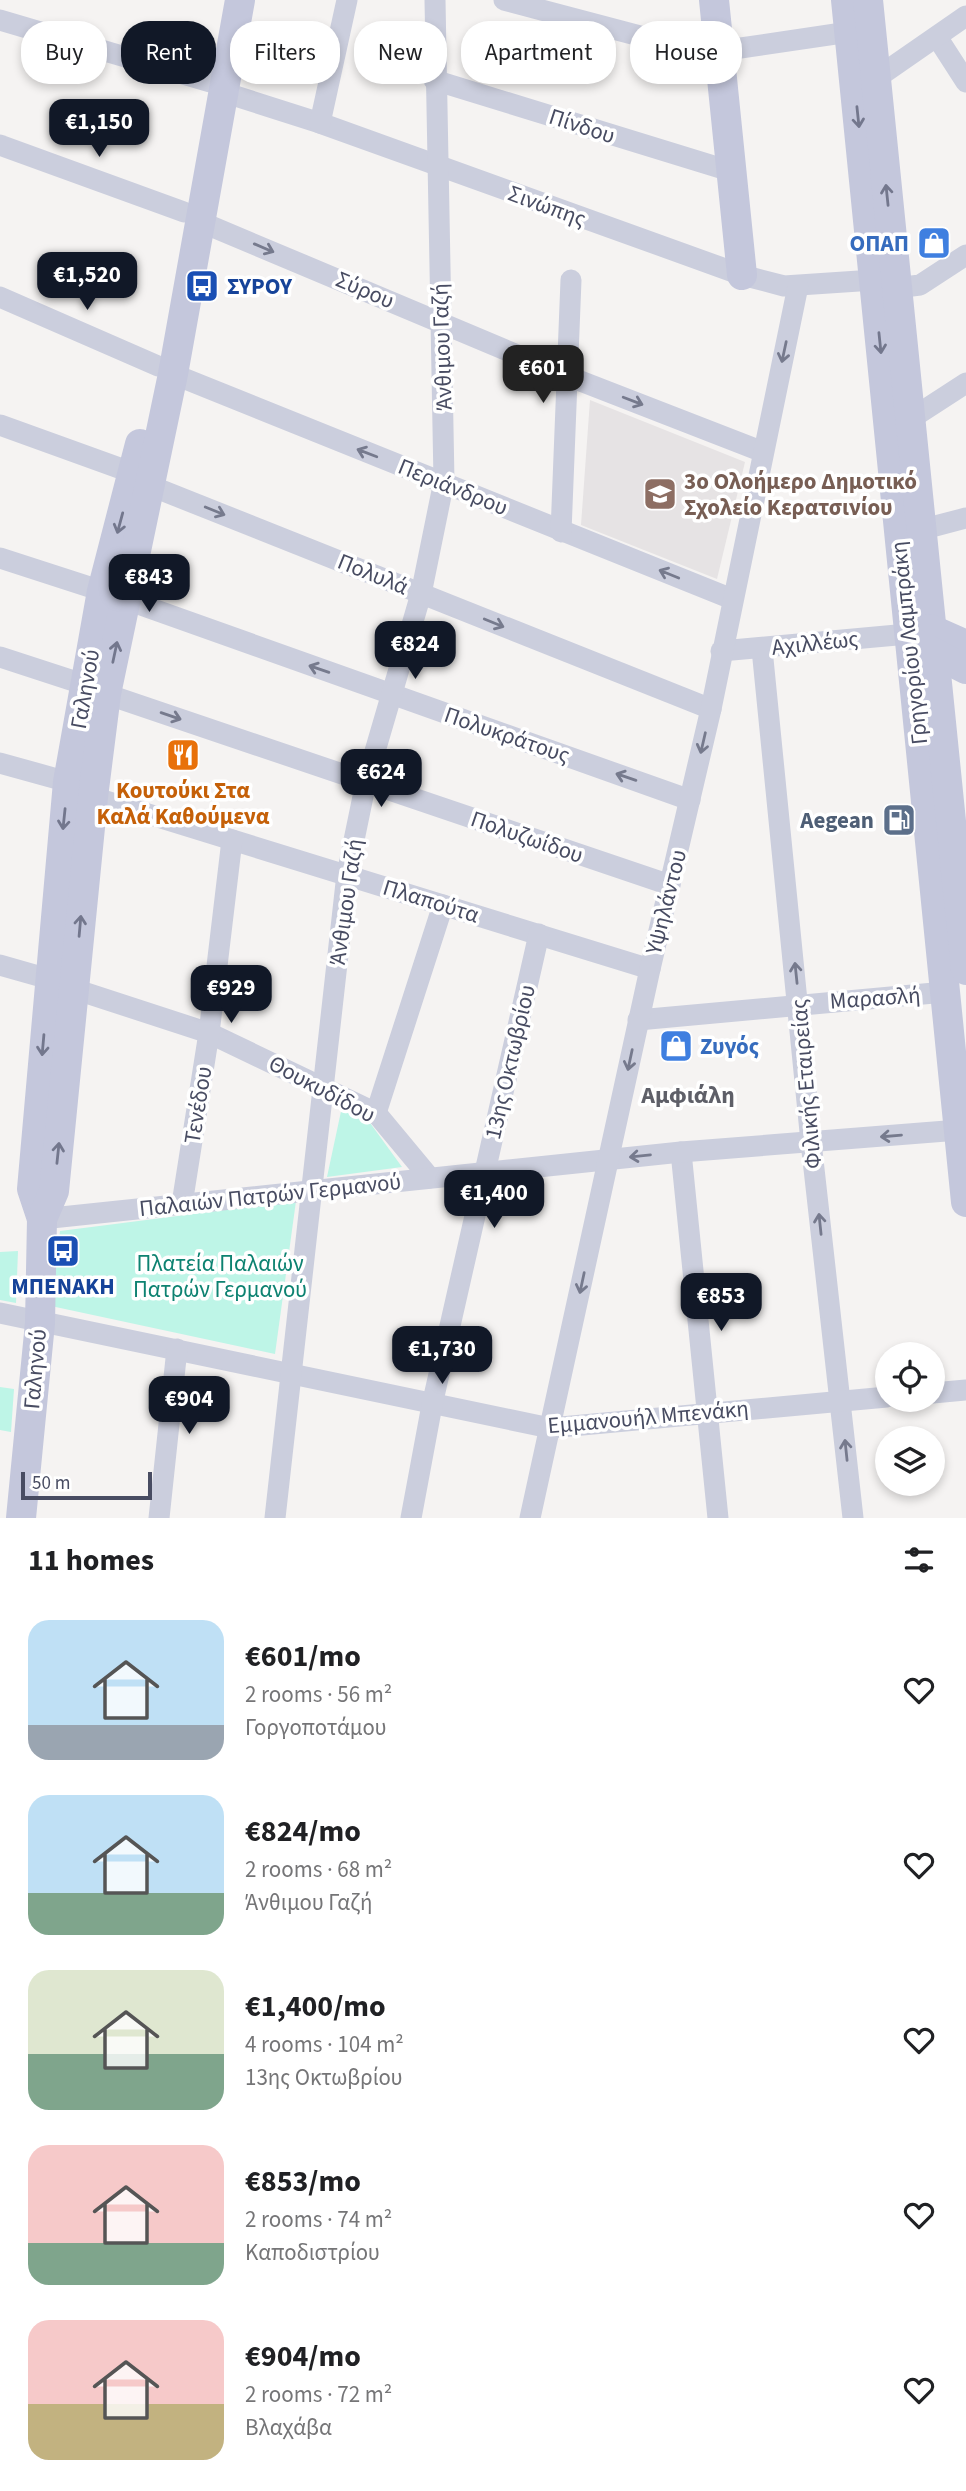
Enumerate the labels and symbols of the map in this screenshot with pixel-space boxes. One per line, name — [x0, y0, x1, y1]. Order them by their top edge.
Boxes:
pin: €1,150 — [42, 100, 156, 159]
street label: Πίνδου — [545, 100, 619, 152]
one-way arrow — [851, 105, 864, 127]
street label: Σινώπης — [503, 177, 591, 235]
one-way arrow — [880, 185, 893, 207]
shop icon: ΟΠΑΠ — [915, 224, 953, 262]
place label: ΟΠΑΠ — [850, 227, 909, 260]
one-way arrow — [253, 242, 275, 255]
pin: €1,520 — [30, 252, 144, 312]
street label: Σύρου — [331, 263, 399, 317]
bus stop icon: ΣΥΡΟΥ — [183, 267, 221, 305]
place label: ΣΥΡΟΥ — [227, 270, 293, 303]
street label: Άνθιμου Γαζή — [423, 283, 461, 411]
one-way arrow — [874, 331, 887, 354]
one-way arrow — [776, 340, 790, 363]
pin: €601 — [502, 346, 584, 405]
one-way arrow — [621, 396, 643, 409]
one-way arrow — [357, 445, 379, 458]
street label: Περιάνδρου — [393, 450, 513, 524]
place label: 3ο Ολοήμερο Δημοτικό Σχολείο Κερατσινίου — [684, 465, 917, 524]
school or university icon: 3ο Ολοήμερο Δημοτικό Σχολείο Κερατσινίου — [641, 475, 679, 513]
one-way arrow — [203, 506, 225, 519]
one-way arrow — [113, 512, 126, 534]
street label: Γρηγορίου Λαμπράκη — [882, 540, 936, 746]
street label: Πολυλά — [333, 545, 413, 603]
pin: €843 — [108, 554, 190, 614]
one-way arrow — [659, 567, 680, 580]
one-way arrow — [483, 617, 505, 630]
pin: €824 — [374, 622, 456, 681]
street label: Αχιλλέως — [770, 622, 860, 664]
one-way arrow — [109, 641, 123, 664]
street label: Γαληνού — [62, 646, 108, 732]
one-way arrow — [308, 662, 330, 674]
street label: Πολυκράτους — [440, 698, 574, 772]
one-way arrow — [159, 711, 181, 723]
one-way arrow — [696, 731, 709, 754]
restaurant icon: Κουτούκι Στα Καλά Καθούμενα — [164, 736, 202, 774]
pin: €624 — [340, 750, 422, 809]
one-way arrow — [615, 770, 637, 782]
place label: Κουτούκι Στα Καλά Καθούμενα — [97, 774, 270, 833]
fuel station icon: Aegean — [880, 801, 918, 839]
street label: Πολυζωίδου — [466, 802, 588, 872]
place label: Aegean — [799, 804, 874, 837]
one-way arrow — [57, 807, 70, 830]
street label: Άνθιμου Γαζή — [321, 837, 371, 967]
street label: Υψηλάντου — [637, 846, 695, 959]
street label: Πλαπούτα — [379, 871, 483, 931]
one-way arrow — [74, 916, 87, 938]
one-way arrow — [789, 963, 802, 985]
pin: €929 — [190, 965, 272, 1025]
street label: Μαρασλή — [829, 978, 921, 1018]
street label: 13ης Οκτωβρίου — [476, 982, 544, 1142]
street label: Φιλικής Εταιρείας — [782, 998, 830, 1170]
shop icon: Ζυγός — [657, 1027, 695, 1065]
place label: Ζυγός — [700, 1030, 759, 1063]
one-way arrow — [36, 1034, 49, 1056]
street label: Θουκυδίδου — [263, 1047, 381, 1131]
one-way arrow — [622, 1048, 636, 1071]
street label: Τενέδου — [176, 1064, 220, 1146]
district label: Αμφιάλη — [640, 1078, 735, 1113]
one-way arrow — [880, 1129, 903, 1142]
one-way arrow — [51, 1142, 64, 1165]
one-way arrow — [629, 1150, 651, 1163]
street label: Παλαιών Πατρών Γερμανού — [137, 1165, 403, 1225]
pin: €1,400 — [437, 1170, 551, 1230]
one-way arrow — [813, 1213, 826, 1236]
bus stop icon: ΜΠΕΝΑΚΗ — [44, 1232, 82, 1270]
park label: Πλατεία Παλαιών Πατρών Γερμανού — [133, 1247, 307, 1306]
place label: ΜΠΕΝΑΚΗ — [11, 1270, 115, 1303]
one-way arrow — [574, 1271, 588, 1294]
pin: €853 — [680, 1274, 762, 1333]
pin: €1,730 — [385, 1326, 499, 1386]
street label: Γαληνού — [15, 1327, 55, 1411]
pin: €904 — [148, 1376, 230, 1436]
street label: Εμμανουήλ Μπενάκη — [546, 1392, 750, 1442]
one-way arrow — [839, 1439, 852, 1462]
scale bar — [21, 1469, 152, 1501]

